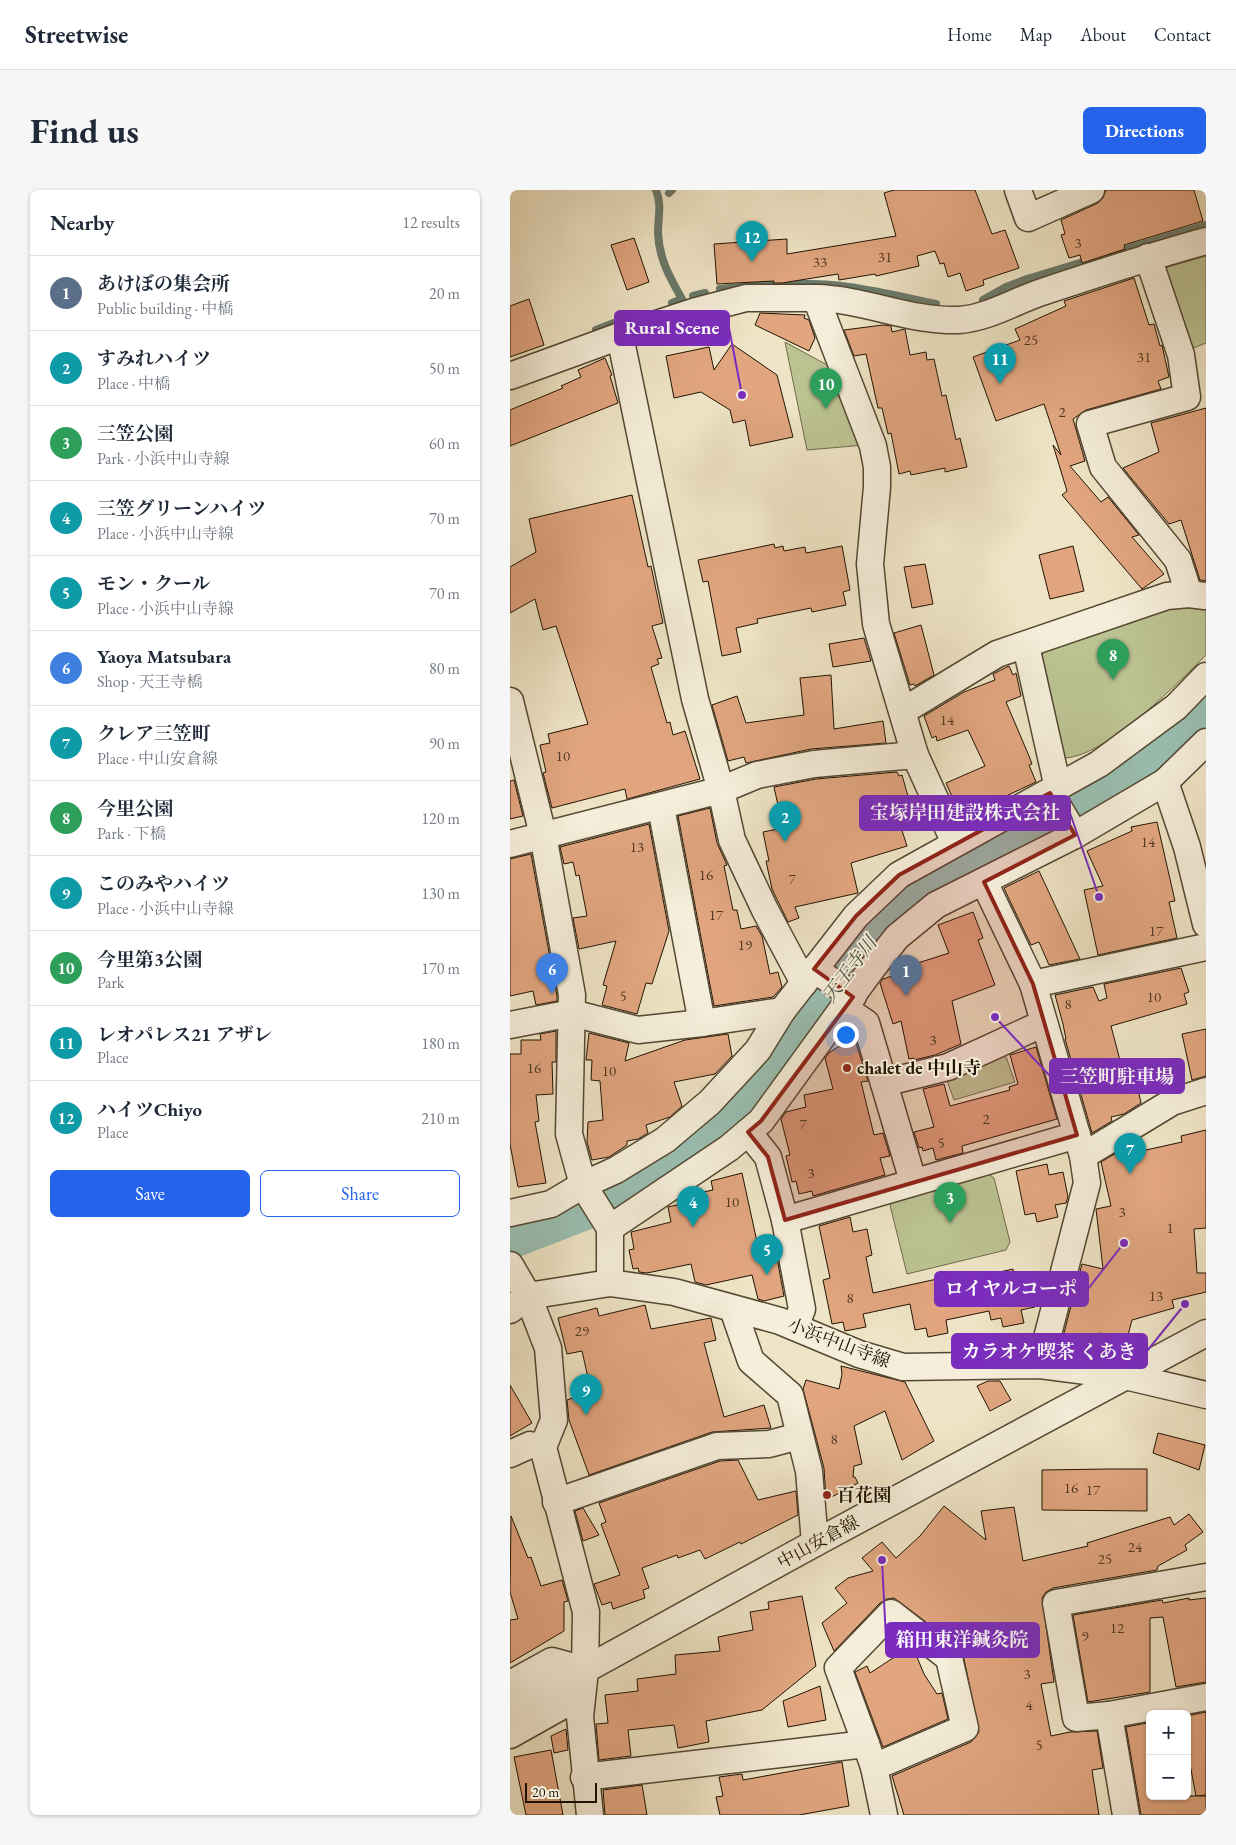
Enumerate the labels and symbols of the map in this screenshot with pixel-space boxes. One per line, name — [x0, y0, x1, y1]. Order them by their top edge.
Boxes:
pin: 12 — [736, 221, 768, 262]
house number: 3 — [1074, 233, 1082, 252]
house number: 31 — [878, 247, 892, 266]
house number: 33 — [813, 252, 827, 271]
callout: Rural Scene — [615, 311, 729, 345]
text: Rural Scene — [625, 315, 719, 340]
house number: 25 — [1024, 330, 1038, 349]
pin: 11 — [984, 343, 1016, 384]
house number: 31 — [1137, 347, 1151, 366]
pin: 10 — [810, 368, 842, 409]
house number: 2 — [1058, 402, 1066, 421]
pin: 8 — [1097, 639, 1129, 680]
house number: 14 — [940, 710, 955, 729]
house number: 10 — [556, 746, 570, 765]
callout: 宝塚岸田建設株式会社 — [860, 796, 1070, 830]
text: 宝塚岸田建設株式会社 — [870, 800, 1060, 825]
pin: 2 — [769, 801, 801, 842]
house number: 14 — [1141, 832, 1156, 851]
house number: 13 — [630, 837, 644, 856]
house number: 16 — [699, 865, 713, 884]
house number: 7 — [788, 869, 796, 888]
house number: 17 — [709, 905, 724, 924]
house number: 17 — [1149, 921, 1164, 940]
water label: 天王寺川 — [817, 930, 883, 1007]
house number: 19 — [738, 935, 752, 954]
pin: 6 — [536, 953, 568, 994]
pin: 1 — [890, 955, 922, 996]
house number: 5 — [619, 986, 627, 1005]
house number: 10 — [1147, 987, 1161, 1006]
house number: 8 — [1064, 994, 1072, 1013]
your location — [833, 1022, 859, 1048]
house number: 3 — [929, 1030, 937, 1049]
place label: chalet de 中山寺 — [857, 1056, 981, 1079]
house number: 16 — [527, 1058, 541, 1077]
callout: 三笠町駐車場 — [1050, 1059, 1184, 1093]
house number: 10 — [602, 1061, 616, 1080]
marker: chalet de 中山寺 — [841, 1062, 853, 1074]
text: 三笠町駐車場 — [1060, 1064, 1174, 1089]
house number: 2 — [982, 1109, 990, 1128]
house number: 7 — [799, 1114, 807, 1133]
house number: 5 — [937, 1133, 945, 1152]
pin: 7 — [1114, 1133, 1146, 1174]
house number: 3 — [807, 1163, 815, 1182]
pin: 3 — [934, 1182, 966, 1223]
pin: 4 — [677, 1186, 709, 1227]
house number: 10 — [725, 1192, 739, 1211]
house number: 3 — [1118, 1202, 1126, 1221]
house number: 1 — [1166, 1218, 1174, 1237]
pin: 5 — [751, 1234, 783, 1275]
callout: ロイヤルコーポ — [935, 1272, 1088, 1306]
text: ロイヤルコーポ — [945, 1276, 1077, 1301]
house number: 13 — [1149, 1286, 1163, 1305]
house number: 8 — [846, 1288, 854, 1307]
street label: 小浜中山寺線 — [785, 1312, 894, 1373]
house number: 29 — [575, 1321, 589, 1340]
callout: カラオケ喫茶 くあき — [952, 1334, 1147, 1368]
text: カラオケ喫茶 くあき — [961, 1339, 1137, 1364]
pin: 9 — [570, 1374, 602, 1415]
house number: 8 — [830, 1429, 838, 1448]
house number: 16 — [1064, 1478, 1078, 1497]
house number: 17 — [1086, 1480, 1101, 1499]
place label: 百花園 — [837, 1483, 891, 1506]
marker: 百花園 — [821, 1489, 833, 1501]
street label: 中山安倉線 — [773, 1510, 863, 1573]
house number: 24 — [1128, 1537, 1143, 1556]
house number: 25 — [1098, 1549, 1112, 1568]
house number: 12 — [1110, 1618, 1125, 1637]
callout: 箱田東洋鍼灸院 — [886, 1623, 1039, 1657]
house number: 9 — [1081, 1626, 1089, 1645]
text: 箱田東洋鍼灸院 — [895, 1627, 1029, 1652]
house number: 3 — [1023, 1664, 1031, 1683]
house number: 4 — [1025, 1695, 1033, 1714]
house number: 5 — [1035, 1735, 1043, 1754]
scale bar — [525, 1780, 598, 1803]

